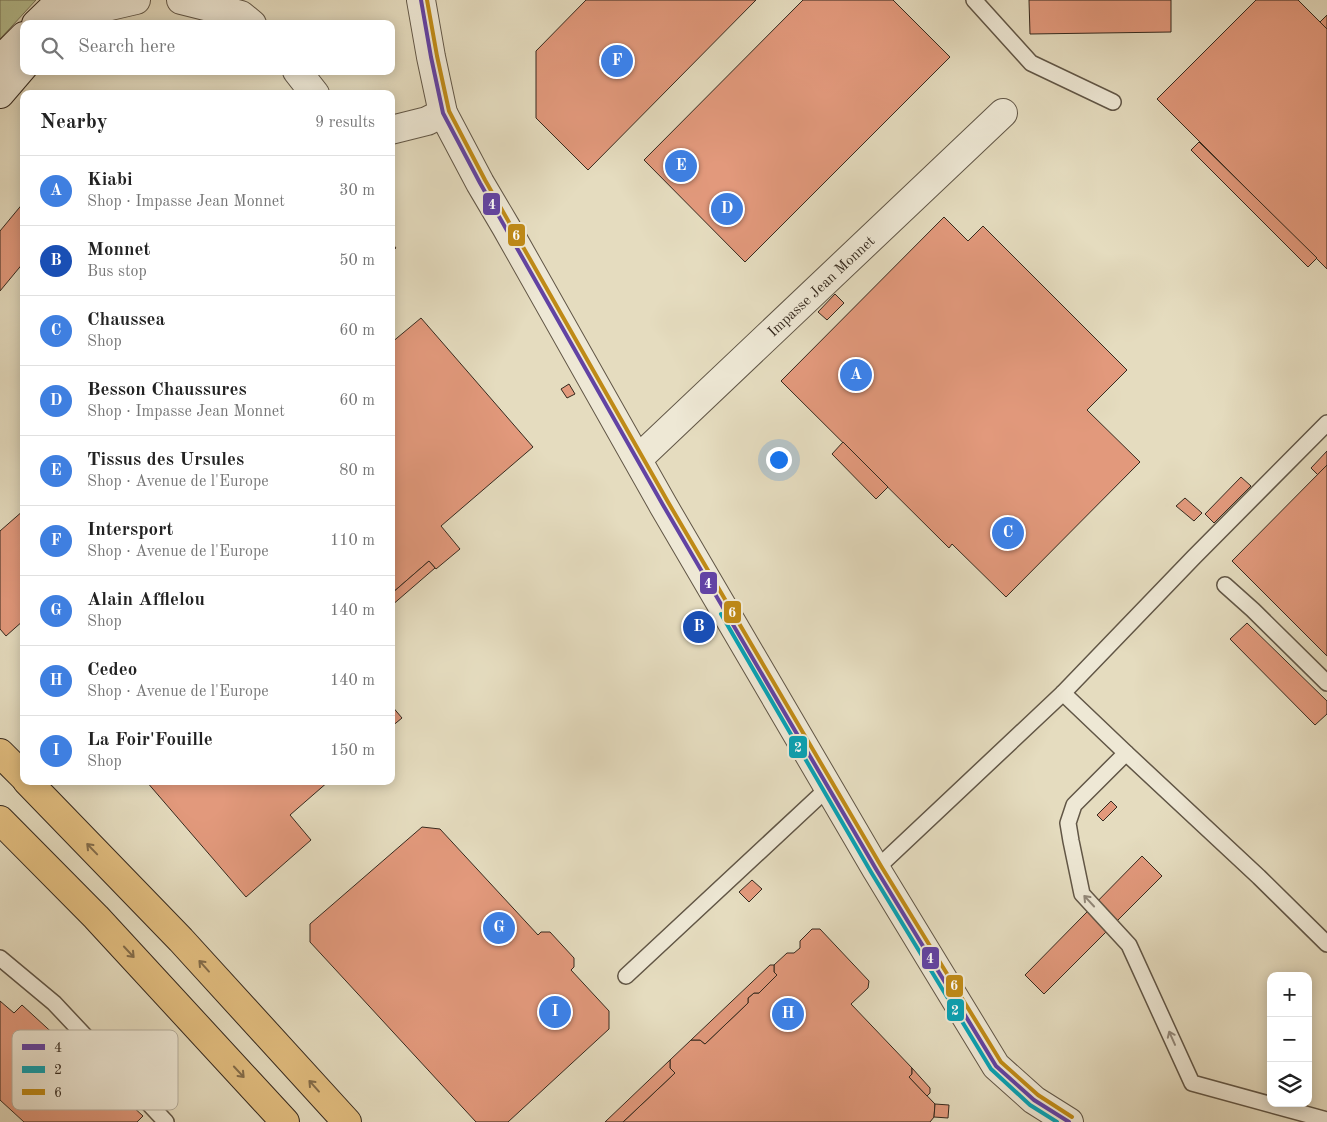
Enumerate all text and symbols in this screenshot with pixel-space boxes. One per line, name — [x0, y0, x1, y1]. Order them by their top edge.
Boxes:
search box — [20, 20, 395, 75]
icon: search — [38, 34, 66, 62]
text: Search here — [78, 38, 175, 57]
pin: F — [601, 42, 633, 80]
text: Nearby — [40, 112, 108, 133]
text: 9 results — [315, 115, 375, 131]
pin: E — [665, 147, 697, 185]
text: Kiabi — [87, 171, 133, 190]
text: A — [50, 183, 62, 199]
text: 30 m — [339, 183, 375, 199]
pin: D — [711, 190, 743, 228]
line badge: 4 — [482, 192, 501, 216]
text: Shop · Impasse Jean Monnet — [87, 194, 285, 210]
text: 4 — [488, 198, 496, 212]
line badge: 6 — [507, 223, 526, 247]
text: 6 — [512, 229, 520, 243]
street label: Impasse Jean Monnet — [766, 234, 878, 340]
text: Monnet — [87, 241, 151, 260]
text: B — [50, 253, 62, 269]
text: 50 m — [339, 253, 375, 269]
text: Bus stop — [87, 264, 147, 280]
text: Chaussea — [87, 311, 165, 330]
text: C — [51, 323, 61, 339]
text: 60 m — [339, 323, 375, 339]
text: Shop — [87, 334, 122, 350]
pin: A — [840, 356, 872, 394]
text: Besson Chaussures — [87, 381, 247, 400]
text: D — [50, 393, 62, 409]
text: 60 m — [339, 393, 375, 409]
text: Shop · Impasse Jean Monnet — [87, 404, 285, 420]
your location — [766, 447, 792, 473]
text: Tissus des Ursules — [87, 451, 244, 470]
text: E — [50, 463, 62, 479]
text: 80 m — [339, 463, 375, 479]
text: Shop · Avenue de l'Europe — [87, 474, 269, 490]
pin: C — [992, 514, 1024, 552]
text: Intersport — [87, 521, 173, 540]
text: F — [51, 533, 61, 549]
text: 110 m — [330, 533, 375, 549]
text: Shop · Avenue de l'Europe — [87, 544, 269, 560]
line badge: 4 — [699, 571, 718, 595]
text: 4 — [704, 577, 712, 591]
text: Alain Afflelou — [87, 591, 205, 610]
line badge: 6 — [723, 600, 742, 624]
text: G — [50, 603, 62, 619]
text: 140 m — [330, 603, 375, 619]
text: 6 — [728, 606, 736, 620]
pin: B — [683, 608, 715, 646]
text: Shop — [87, 614, 122, 630]
text: Cedeo — [87, 661, 137, 680]
text: H — [49, 673, 63, 689]
text: 140 m — [330, 673, 375, 689]
text: Shop · Avenue de l'Europe — [87, 684, 269, 700]
text: La Foir'Fouille — [87, 731, 213, 750]
line badge: 2 — [788, 735, 808, 759]
text: 2 — [794, 741, 802, 755]
text: I — [52, 743, 60, 759]
text: 150 m — [330, 743, 375, 759]
text: Shop — [87, 754, 122, 770]
one-way arrow — [86, 842, 98, 855]
one-way arrow — [1083, 895, 1095, 907]
pin: G — [483, 909, 515, 947]
one-way arrow — [123, 946, 135, 959]
line badge: 4 — [921, 946, 940, 970]
text: 4 — [926, 952, 934, 966]
one-way arrow — [199, 960, 210, 973]
map controls — [1267, 972, 1312, 1107]
button: + — [1267, 972, 1312, 1017]
line badge: 6 — [945, 974, 964, 998]
text: 6 — [950, 979, 958, 993]
pin: I — [539, 993, 571, 1031]
pin: H — [772, 995, 804, 1033]
line badge: 2 — [946, 998, 965, 1022]
text: 2 — [951, 1004, 959, 1018]
button: − — [1267, 1017, 1312, 1062]
legend — [12, 1030, 178, 1110]
one-way arrow — [1166, 1031, 1176, 1046]
text: 4 — [54, 1041, 62, 1055]
button: layers — [1267, 1062, 1312, 1107]
text: 2 — [54, 1063, 62, 1077]
one-way arrow — [233, 1066, 245, 1079]
one-way arrow — [308, 1080, 320, 1092]
text: 6 — [54, 1086, 62, 1100]

